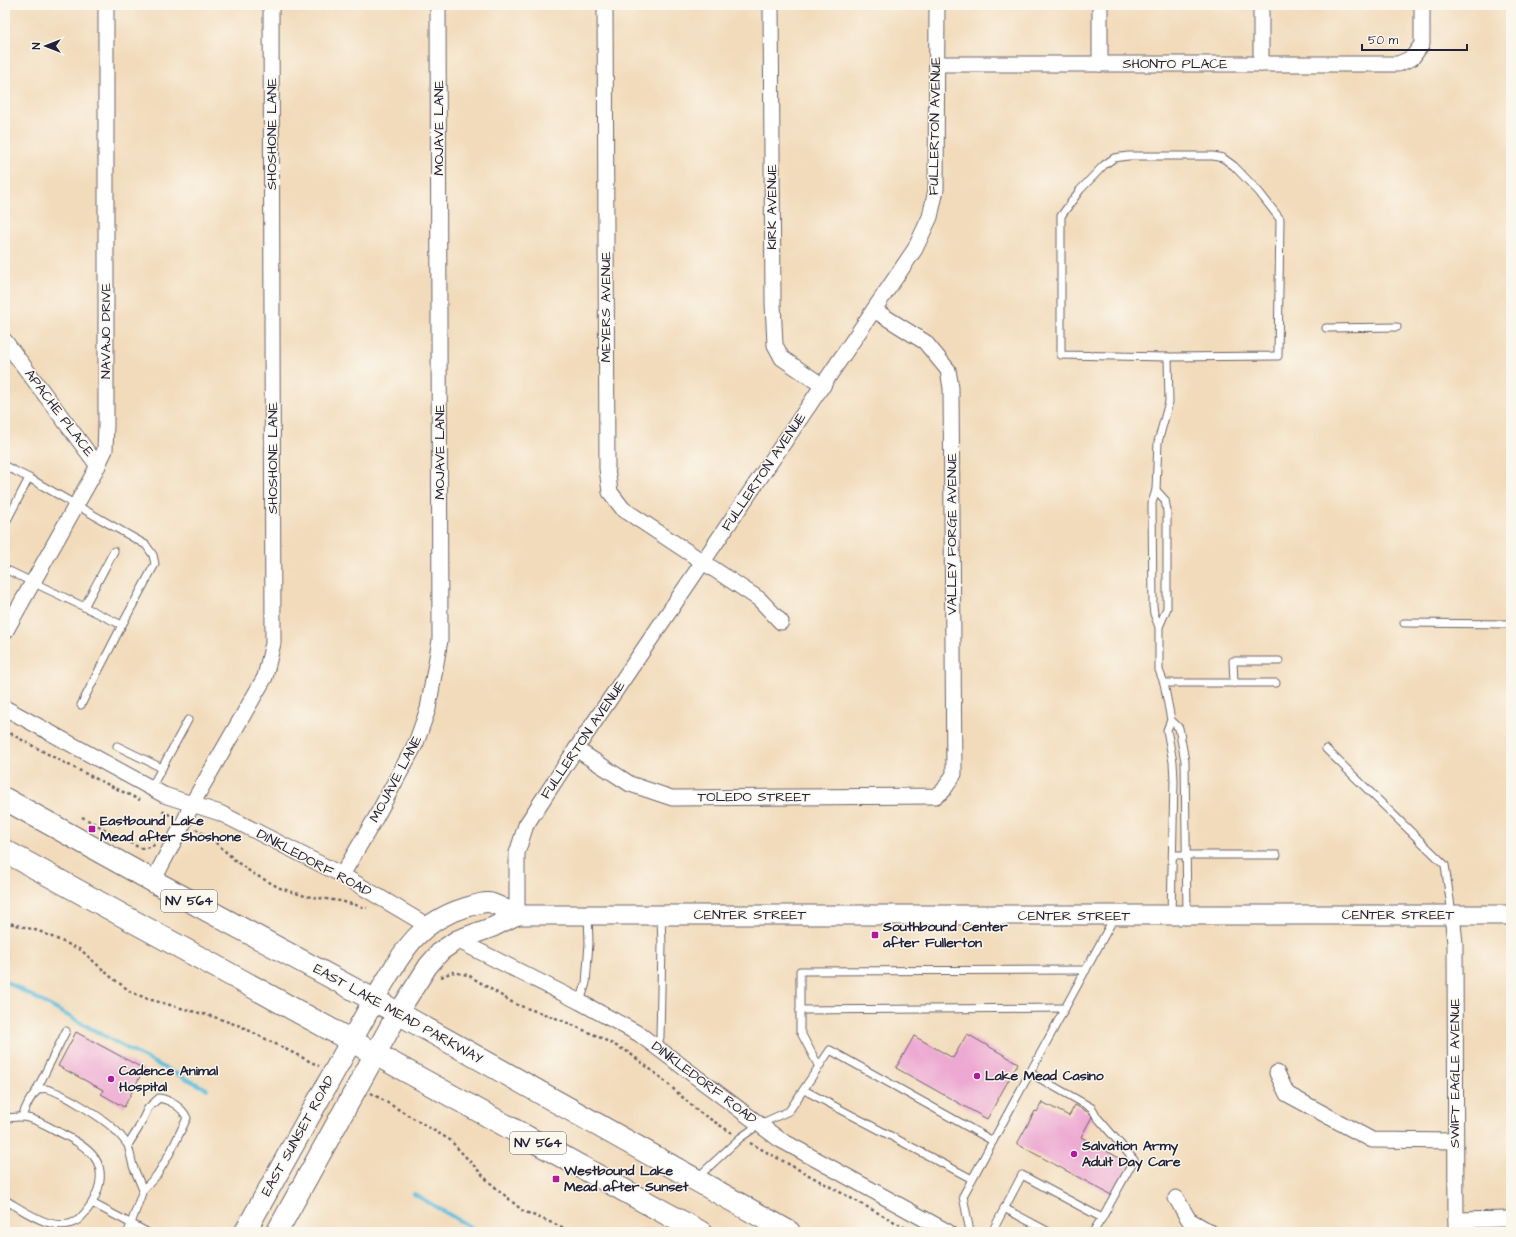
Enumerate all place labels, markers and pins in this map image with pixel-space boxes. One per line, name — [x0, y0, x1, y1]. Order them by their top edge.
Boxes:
place label: Eastbound Lake Mead after Shoshone — [100, 811, 242, 847]
marker: Eastbound Lake Mead after Shoshone — [87, 824, 97, 834]
place label: Southbound Center after Fullerton — [882, 917, 1008, 953]
marker: Southbound Center after Fullerton — [870, 930, 880, 940]
place label: Cadence Animal Hospital — [119, 1061, 219, 1097]
place label: Lake Mead Casino — [985, 1066, 1104, 1086]
marker: Lake Mead Casino — [972, 1071, 982, 1081]
marker: Cadence Animal Hospital — [106, 1074, 116, 1084]
place label: Salvation Army Adult Day Care — [1081, 1136, 1181, 1172]
marker: Salvation Army Adult Day Care — [1069, 1149, 1079, 1159]
place label: Westbound Lake Mead after Sunset — [563, 1161, 689, 1197]
marker: Westbound Lake Mead after Sunset — [551, 1174, 561, 1184]

